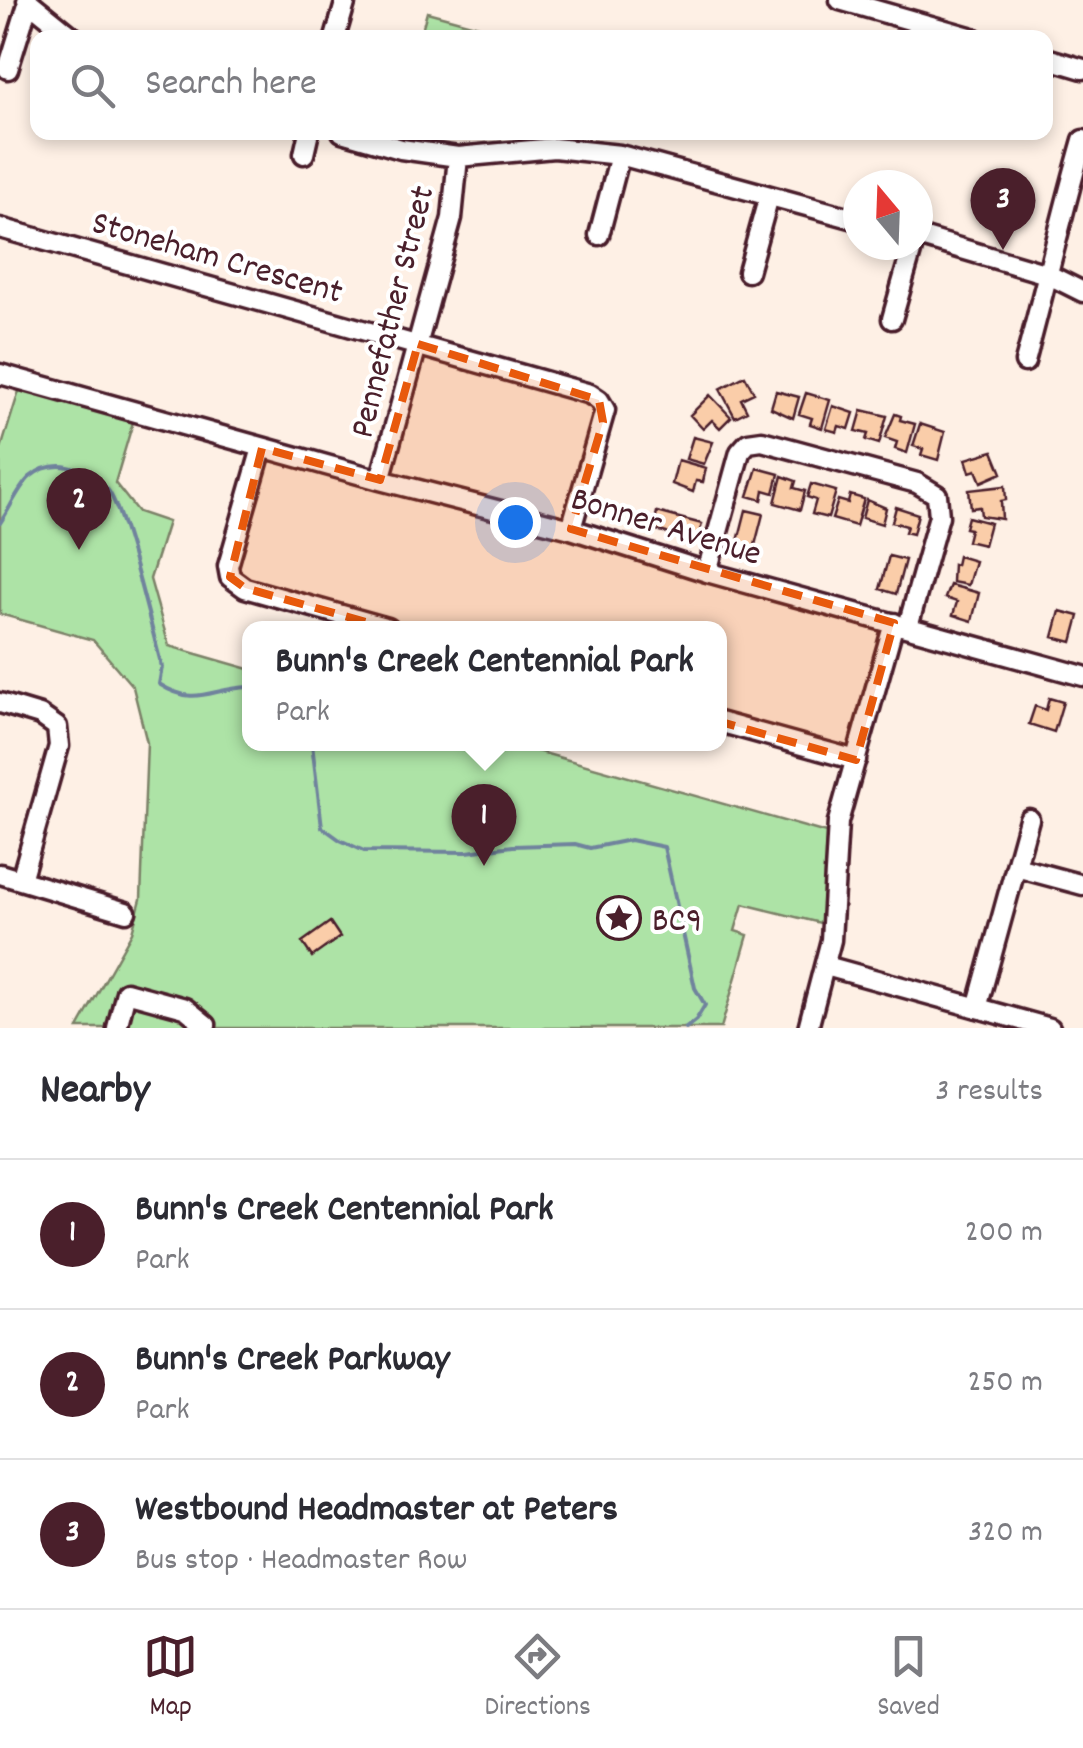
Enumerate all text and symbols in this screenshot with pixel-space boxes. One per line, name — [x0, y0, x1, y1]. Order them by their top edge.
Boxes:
search box — [30, 30, 1053, 140]
icon: search — [65, 58, 120, 113]
text: Search here — [145, 58, 317, 113]
pin: 3 — [970, 168, 1036, 250]
north arrow — [843, 170, 933, 260]
street label: Pennefather Street — [339, 181, 450, 444]
street label: Stoneham Crescent — [85, 200, 348, 320]
pin: 2 — [46, 468, 112, 550]
street label: Bonner Avenue — [564, 476, 767, 581]
your location — [490, 497, 541, 548]
popup — [242, 621, 727, 751]
text: Bunn's Creek Centennial Park — [275, 636, 694, 691]
text: Park — [275, 691, 330, 737]
pin: 1 — [452, 784, 516, 866]
place icon: BC9 — [596, 895, 642, 941]
place label: BC9 — [652, 898, 702, 948]
text: Nearby — [40, 1063, 150, 1123]
text: 3 results — [935, 1070, 1043, 1116]
text: Bunn's Creek Centennial Park — [135, 1184, 553, 1239]
text: 1 — [69, 1211, 76, 1257]
text: 200 m — [965, 1211, 1043, 1257]
text: Park — [135, 1239, 190, 1285]
text: Bunn's Creek Parkway — [135, 1334, 450, 1389]
text: 2 — [66, 1361, 79, 1407]
text: 250 m — [967, 1361, 1043, 1407]
text: Park — [135, 1389, 190, 1435]
text: Westbound Headmaster at Peters — [135, 1484, 618, 1539]
text: 3 — [65, 1511, 80, 1557]
text: 320 m — [968, 1511, 1043, 1557]
text: Bus stop · Headmaster Row — [135, 1539, 467, 1585]
tab: Map — [143, 1629, 198, 1729]
tab: Directions — [485, 1629, 591, 1729]
tab: Saved — [877, 1629, 940, 1729]

